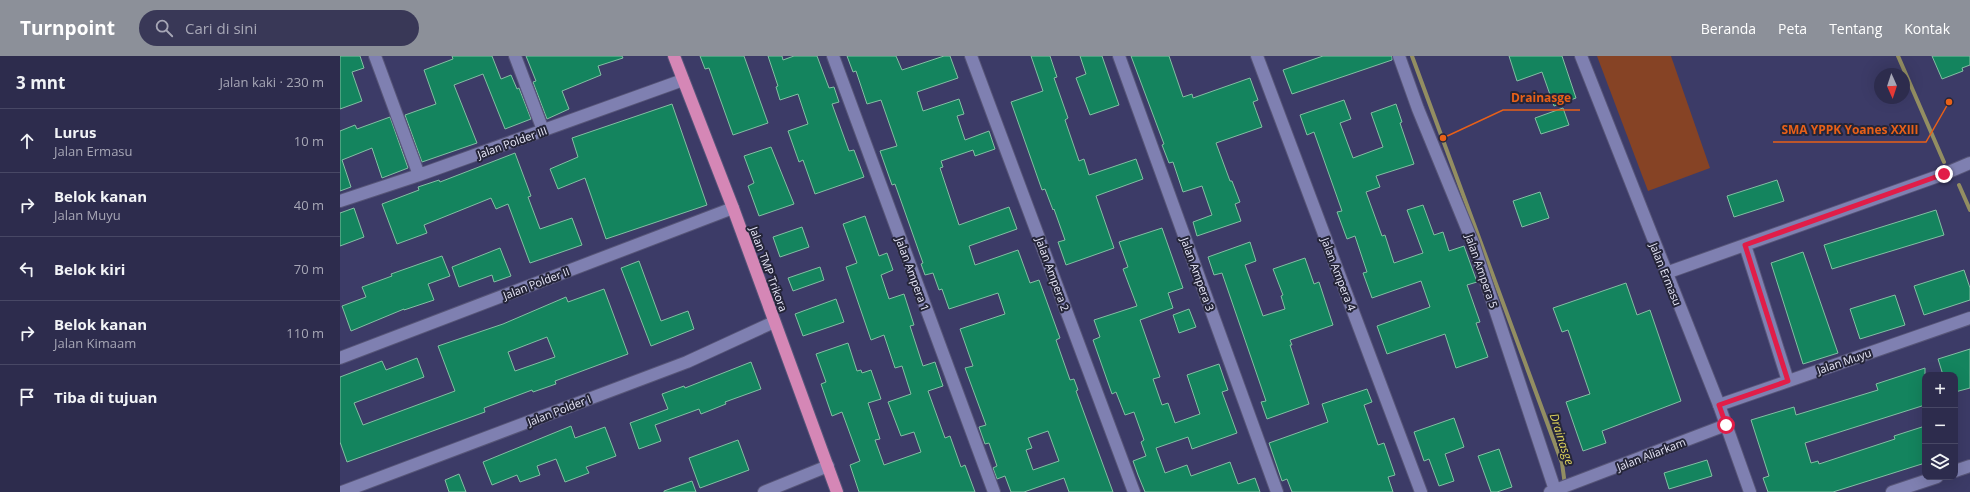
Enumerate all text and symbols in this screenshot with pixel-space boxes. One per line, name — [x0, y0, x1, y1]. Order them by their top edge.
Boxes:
search box — [139, 10, 419, 46]
text: Turnpoint — [20, 15, 115, 41]
icon: search — [153, 17, 175, 39]
text: Cari di sini — [185, 18, 257, 38]
text: Beranda — [1701, 19, 1756, 38]
text: Peta — [1778, 19, 1807, 38]
text: Tentang — [1829, 19, 1882, 38]
text: Kontak — [1904, 19, 1950, 38]
north arrow — [1874, 68, 1910, 104]
text: 3 mnt — [16, 71, 65, 94]
text: Jalan kaki · 230 m — [219, 73, 324, 91]
callout: Drainasge — [1503, 86, 1580, 110]
text: Drainasge — [1511, 89, 1571, 106]
callout: SMA YPPK Yoanes XXIII — [1773, 118, 1926, 142]
text: SMA YPPK Yoanes XXIII — [1781, 121, 1919, 138]
text: Lurus — [54, 122, 96, 142]
street label: Jalan Polder III — [474, 122, 549, 162]
icon: ahead — [16, 130, 38, 152]
text: 10 m — [294, 132, 324, 150]
text: Jalan Ermasu — [54, 142, 133, 160]
route end — [1935, 165, 1953, 183]
text: Belok kanan — [54, 186, 147, 206]
icon: right — [16, 194, 38, 216]
text: 40 m — [294, 196, 324, 214]
text: Jalan Muyu — [54, 206, 121, 224]
street label: Jalan TMP Trikora — [746, 224, 791, 314]
street label: Jalan Ampera 5 — [1462, 231, 1502, 310]
street label: Jalan Ampera 1 — [892, 234, 933, 313]
street label: Jalan Ampera 2 — [1032, 234, 1073, 313]
street label: Jalan Ampera 3 — [1177, 234, 1218, 313]
street label: Jalan Ampera 4 — [1318, 234, 1360, 313]
street label: Jalan Ermasu — [1646, 239, 1685, 308]
icon: left — [16, 258, 38, 280]
text: Belok kiri — [54, 259, 125, 279]
text: 70 m — [294, 260, 324, 278]
street label: Jalan Polder II — [500, 263, 571, 303]
text: Belok kanan — [54, 314, 147, 334]
icon: right — [16, 322, 38, 344]
text: 110 m — [286, 324, 324, 342]
text: Jalan Kimaam — [54, 334, 136, 352]
street label: Jalan Muyu — [1814, 345, 1873, 378]
map controls — [1922, 372, 1958, 480]
button: + — [1922, 372, 1958, 408]
icon: arrive — [16, 386, 38, 408]
text: Tiba di tujuan — [54, 387, 157, 407]
street label: Jalan Polder I — [524, 391, 593, 429]
button: − — [1922, 408, 1958, 444]
water label: Drainasge — [1546, 411, 1578, 467]
route start — [1717, 416, 1735, 434]
street label: Jalan Aliarkam — [1613, 434, 1688, 474]
button: layers — [1922, 444, 1958, 480]

